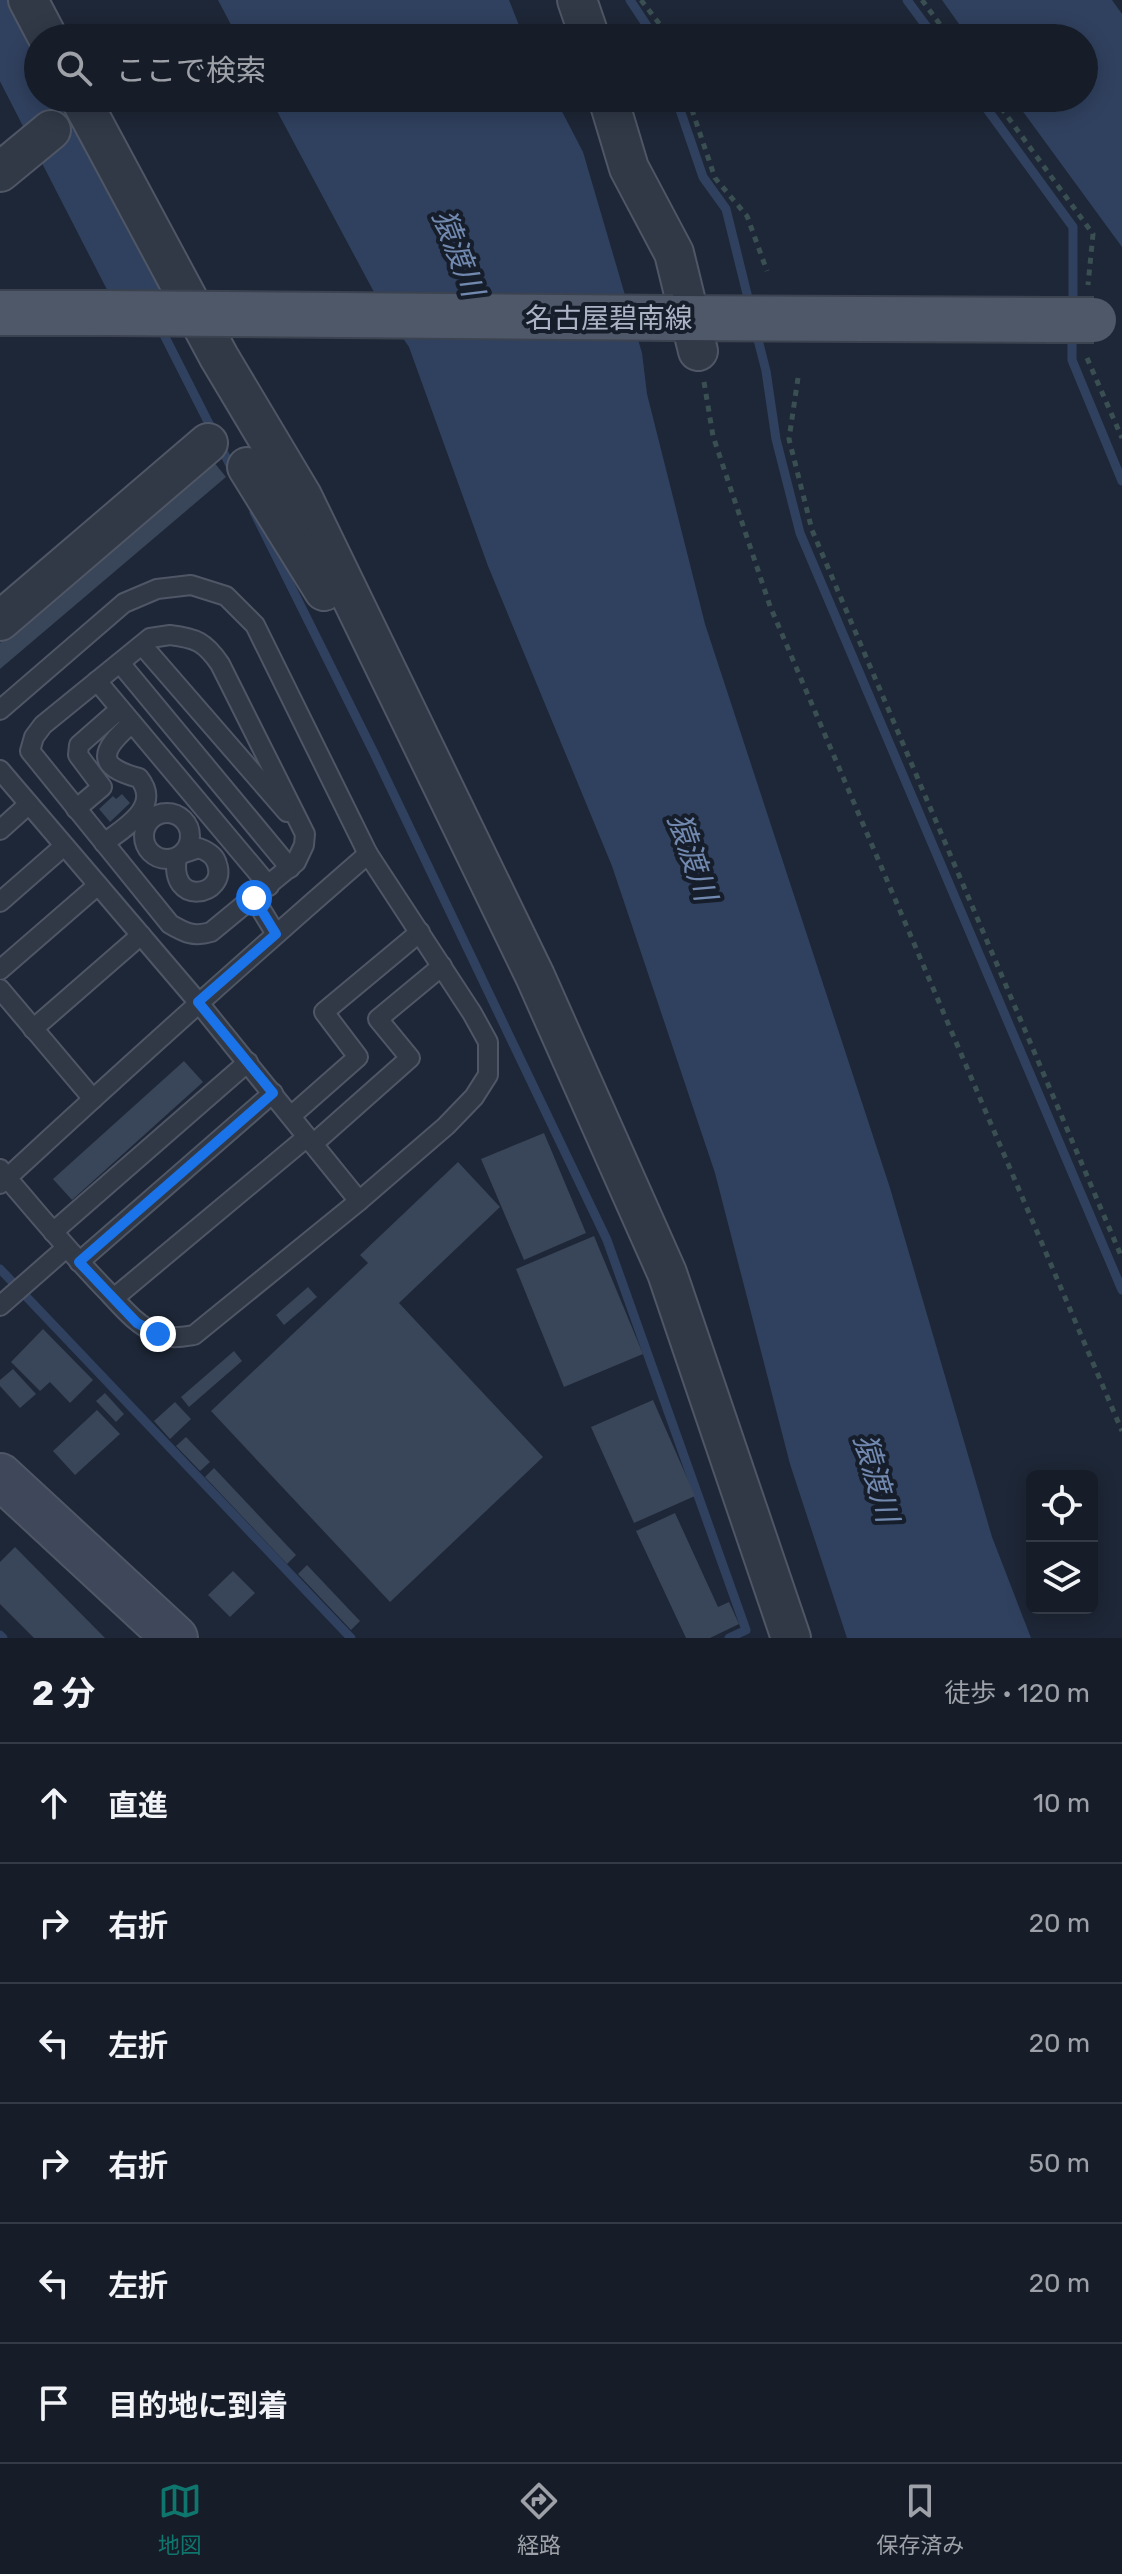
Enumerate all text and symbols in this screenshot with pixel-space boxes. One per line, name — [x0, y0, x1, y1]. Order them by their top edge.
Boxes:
search box — [24, 24, 1098, 112]
icon: search — [52, 46, 96, 90]
text: ここで検索 — [116, 53, 266, 89]
water label: 猿渡川 — [425, 205, 492, 304]
street label: 名古屋碧南線 — [525, 302, 693, 335]
water label: 猿渡川 — [660, 809, 725, 908]
route start — [236, 880, 272, 916]
route end — [140, 1316, 176, 1352]
water label: 猿渡川 — [846, 1430, 907, 1529]
map controls — [1026, 1470, 1098, 1614]
button: locate — [1026, 1470, 1098, 1542]
button: layers — [1026, 1542, 1098, 1614]
text: 2 分 — [32, 1673, 95, 1714]
text: 徒歩 · 120 m — [944, 1678, 1090, 1709]
icon: ahead — [32, 1781, 76, 1825]
text: 直進 — [108, 1788, 168, 1824]
text: 10 m — [1033, 1788, 1090, 1819]
icon: right — [32, 1901, 76, 1945]
text: 右折 — [108, 1908, 168, 1944]
text: 20 m — [1029, 1908, 1090, 1939]
icon: left — [32, 2021, 76, 2065]
text: 左折 — [108, 2028, 168, 2064]
text: 20 m — [1029, 2028, 1090, 2059]
icon: right — [32, 2141, 76, 2185]
text: 右折 — [108, 2148, 168, 2184]
text: 50 m — [1029, 2148, 1090, 2179]
icon: left — [32, 2261, 76, 2305]
text: 左折 — [108, 2268, 168, 2304]
text: 20 m — [1029, 2268, 1090, 2299]
icon: arrive — [32, 2381, 76, 2425]
text: 目的地に到着 — [108, 2388, 288, 2424]
tab: 地図 — [158, 2479, 202, 2559]
tab: 経路 — [517, 2479, 561, 2559]
tab: 保存済み — [876, 2479, 964, 2559]

